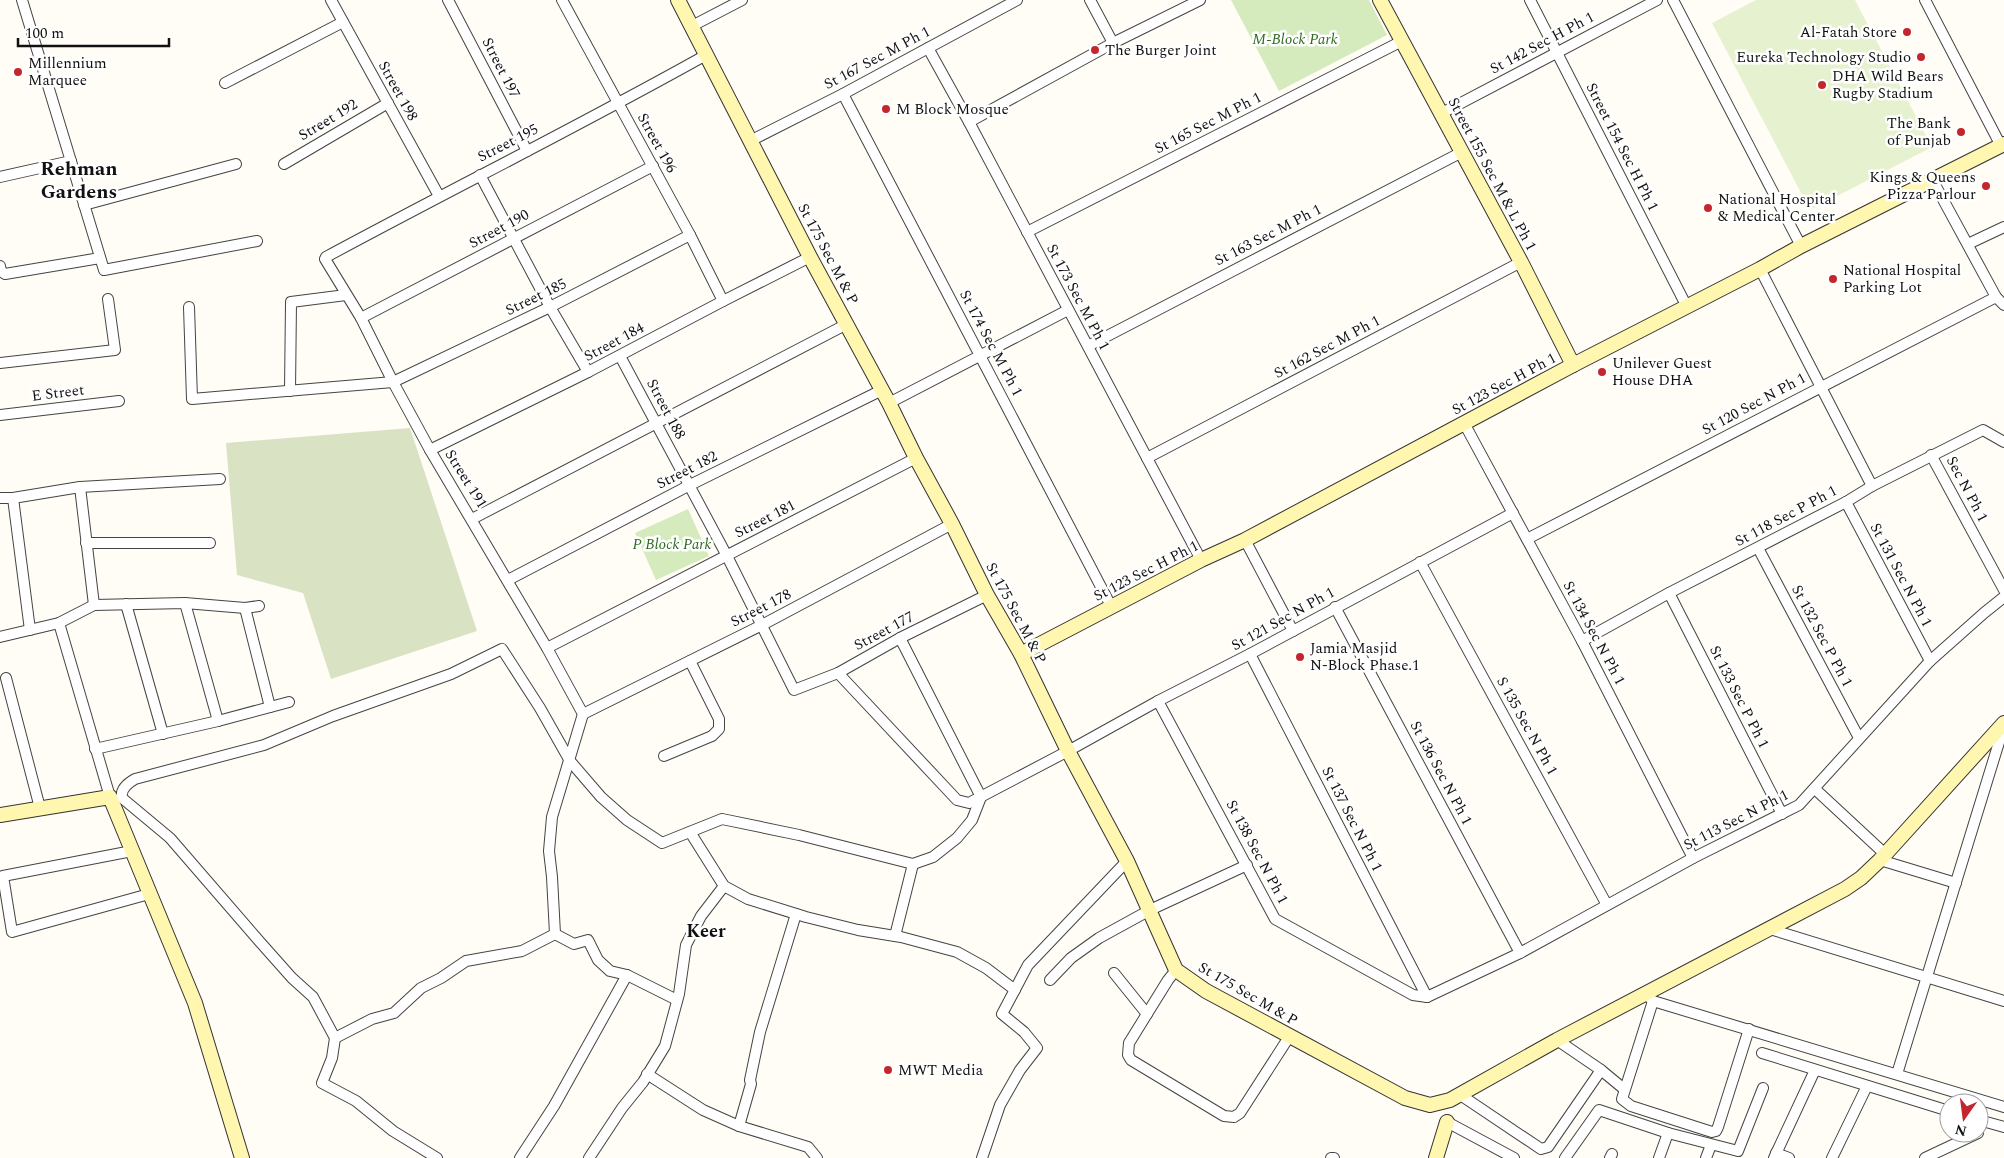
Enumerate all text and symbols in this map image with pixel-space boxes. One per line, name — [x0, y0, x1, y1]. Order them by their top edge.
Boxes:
street label: St 142 Sec H Ph 1 — [1486, 6, 1598, 80]
scale bar — [18, 15, 169, 47]
street label: St 167 Sec M Ph 1 — [820, 20, 934, 96]
place label: Al-Fatah Store — [1800, 21, 1897, 44]
text: 100 m — [25, 22, 64, 45]
marker: Al-Fatah Store — [1901, 26, 1913, 38]
park label: M-Block Park — [1252, 28, 1338, 51]
street label: Street 197 — [476, 34, 526, 102]
place label: The Burger Joint — [1105, 39, 1216, 62]
marker: The Burger Joint — [1089, 44, 1101, 56]
place label: Eureka Technology Studio — [1736, 46, 1911, 69]
marker: Eureka Technology Studio — [1915, 51, 1927, 63]
place label: Millennium Marquee — [28, 52, 107, 92]
street label: Street 198 — [372, 57, 424, 125]
place label: DHA Wild Bears Rugby Stadium — [1832, 65, 1944, 105]
marker: Millennium Marquee — [12, 66, 24, 78]
street label: Street 154 Sec H Ph 1 — [1580, 79, 1664, 215]
marker: DHA Wild Bears Rugby Stadium — [1816, 79, 1828, 91]
street label: St 165 Sec M Ph 1 — [1150, 86, 1266, 160]
street label: Street 192 — [294, 93, 362, 147]
street label: Street 155 Sec M & L Ph 1 — [1442, 93, 1542, 255]
place label: M Block Mosque — [896, 98, 1009, 121]
marker: M Block Mosque — [880, 103, 892, 115]
street label: Street 196 — [631, 109, 683, 178]
place label: The Bank of Punjab — [1887, 112, 1951, 152]
street label: Street 195 — [474, 118, 542, 168]
marker: The Bank of Punjab — [1955, 126, 1967, 138]
district label: Rehman Gardens — [40, 154, 118, 207]
place label: Kings & Queens Pizza Parlour — [1869, 166, 1976, 206]
marker: Kings & Queens Pizza Parlour — [1980, 180, 1992, 192]
place label: National Hospital & Medical Center — [1718, 188, 1836, 228]
street label: St 163 Sec M Ph 1 — [1210, 198, 1326, 272]
street label: St 175 Sec M & P — [792, 199, 864, 309]
marker: National Hospital & Medical Center — [1702, 202, 1714, 214]
street label: Street 190 — [465, 203, 533, 255]
street label: St 173 Sec M Ph 1 — [1040, 240, 1116, 354]
place label: National Hospital Parking Lot — [1843, 259, 1961, 299]
street label: Street 185 — [501, 272, 571, 322]
marker: National Hospital Parking Lot — [1827, 273, 1839, 285]
street label: St 174 Sec M Ph 1 — [953, 286, 1029, 400]
street label: St 162 Sec M Ph 1 — [1270, 309, 1384, 385]
street label: Street 184 — [580, 316, 649, 368]
street label: St 123 Sec H Ph 1 — [1448, 347, 1560, 421]
place label: Unilever Guest House DHA — [1612, 352, 1712, 392]
marker: Unilever Guest House DHA — [1596, 366, 1608, 378]
street label: St 120 Sec N Ph 1 — [1698, 367, 1810, 441]
street label: Street 188 — [640, 375, 692, 443]
street label: E Street — [30, 378, 86, 408]
street label: Street 191 — [439, 445, 493, 513]
street label: Street 182 — [653, 445, 721, 495]
street label: Sec N Ph 1 — [1940, 452, 1994, 526]
street label: St 118 Sec P Ph 1 — [1731, 479, 1841, 553]
street label: Street 181 — [731, 494, 799, 544]
street label: St 131 Sec N Ph 1 — [1864, 519, 1938, 631]
park label: P Block Park — [632, 533, 712, 556]
street label: St 123 Sec H Ph 1 — [1089, 535, 1203, 607]
street label: St 175 Sec M & P — [980, 558, 1052, 668]
street label: St 134 Sec N Ph 1 — [1557, 577, 1631, 689]
street label: St 121 Sec N Ph 1 — [1227, 581, 1339, 657]
street label: St 132 Sec P Ph 1 — [1785, 581, 1859, 691]
street label: Street 178 — [727, 583, 795, 633]
street label: Street 177 — [850, 605, 918, 657]
place label: Jamia Masjid N-Block Phase.1 — [1310, 637, 1420, 677]
street label: St 133 Sec P Ph 1 — [1703, 642, 1775, 752]
marker: Jamia Masjid N-Block Phase.1 — [1294, 651, 1306, 663]
street label: S 135 Sec N Ph 1 — [1490, 672, 1564, 780]
street label: St 136 Sec N Ph 1 — [1404, 717, 1478, 829]
street label: St 137 Sec N Ph 1 — [1316, 762, 1388, 876]
street label: St 113 Sec N Ph 1 — [1679, 784, 1793, 856]
street label: St 138 Sec N Ph 1 — [1220, 796, 1294, 908]
district label: Keer — [686, 918, 726, 945]
street label: St 175 Sec M & P — [1194, 956, 1302, 1032]
place label: MWT Media — [898, 1059, 984, 1082]
marker: MWT Media — [882, 1064, 894, 1076]
north arrow — [1939, 1093, 1989, 1143]
text: N — [1953, 1119, 1969, 1142]

